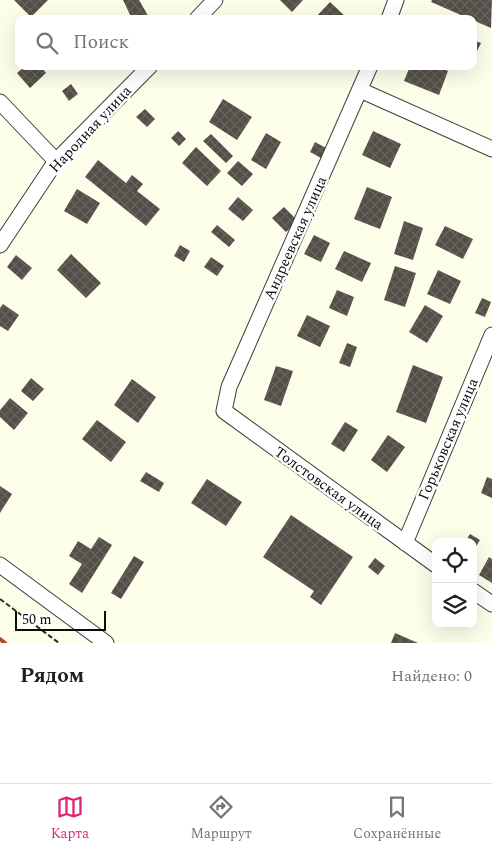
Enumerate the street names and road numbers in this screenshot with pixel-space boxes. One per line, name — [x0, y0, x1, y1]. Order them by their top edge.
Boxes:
street label: Народная улица — [44, 80, 138, 178]
street label: Андреевская улица — [258, 172, 333, 304]
street label: Горьковская улица — [412, 374, 485, 504]
street label: Толстовская улица — [269, 441, 389, 536]

